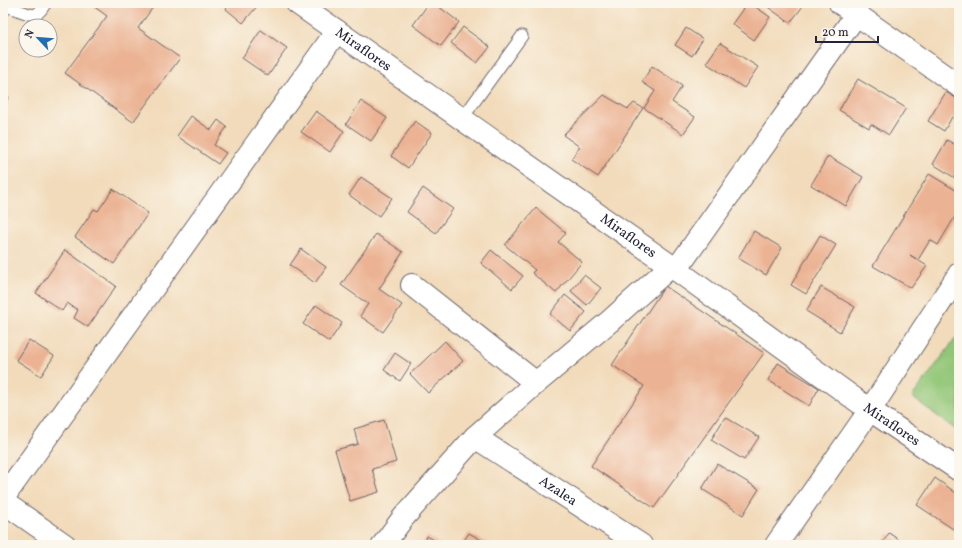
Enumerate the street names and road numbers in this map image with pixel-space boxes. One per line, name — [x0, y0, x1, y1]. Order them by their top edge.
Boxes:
street label: Miraflores — [331, 23, 395, 76]
street label: Miraflores — [596, 210, 660, 262]
street label: Miraflores — [859, 399, 924, 451]
street label: Azalea — [535, 472, 581, 510]

